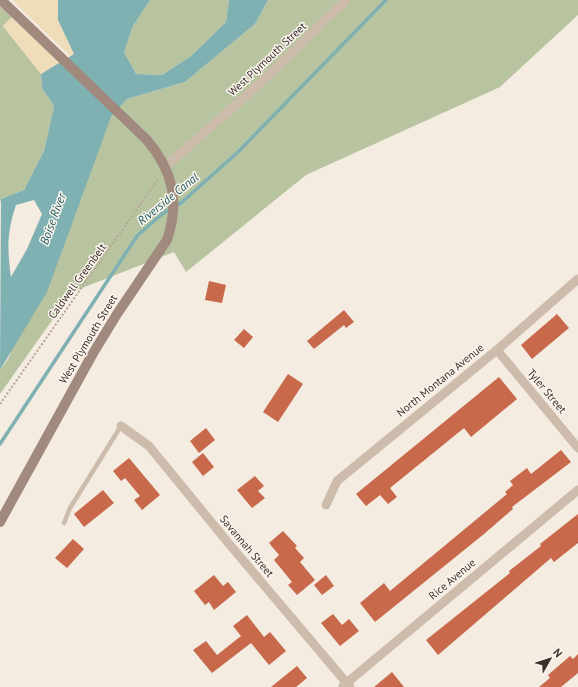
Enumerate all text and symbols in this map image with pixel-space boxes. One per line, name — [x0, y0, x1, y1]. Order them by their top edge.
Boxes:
street label: West Plymouth Street — [225, 19, 309, 99]
water label: Riverside Canal — [134, 169, 202, 228]
water label: Boise River — [36, 190, 69, 247]
street label: Caldwell Greenbelt — [45, 240, 109, 321]
street label: West Plymouth Street — [56, 292, 120, 386]
street label: North Montana Avenue — [394, 340, 487, 420]
street label: Tyler Street — [524, 366, 570, 416]
street label: Savannah Street — [217, 512, 277, 580]
street label: Rice Avenue — [426, 555, 479, 603]
north arrow — [530, 639, 570, 679]
text: N — [550, 645, 565, 660]

